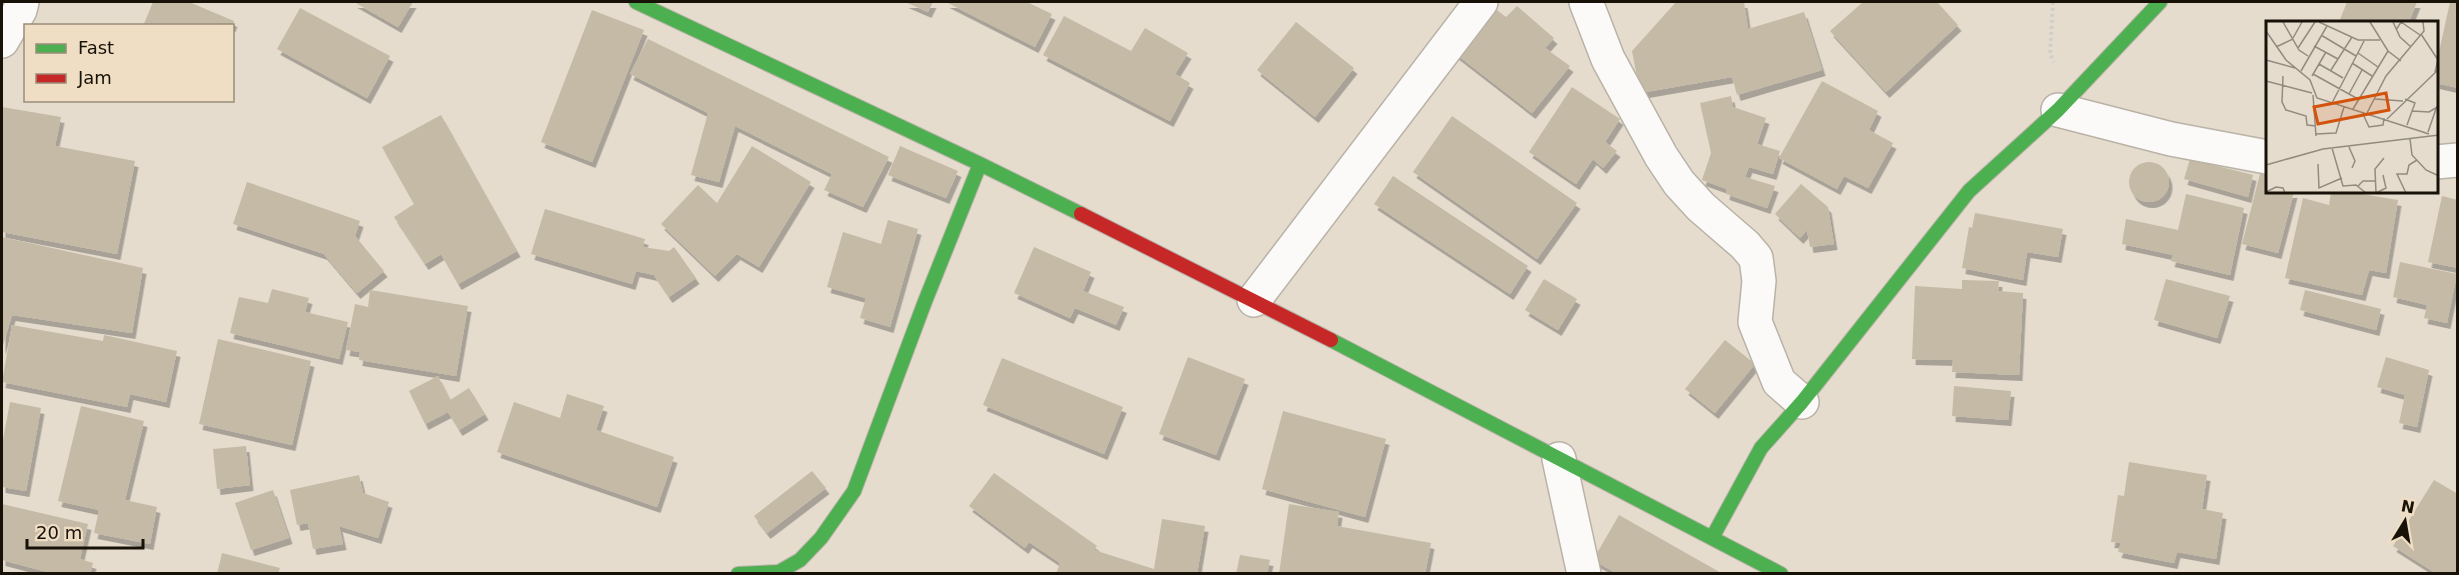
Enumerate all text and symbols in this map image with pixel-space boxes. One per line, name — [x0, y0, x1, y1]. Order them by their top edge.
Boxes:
inset map — [2266, 21, 2438, 194]
legend — [24, 24, 234, 102]
text: Fast — [78, 37, 114, 58]
text: Jam — [77, 67, 112, 88]
north arrow — [2375, 491, 2435, 551]
text: N — [2399, 496, 2416, 517]
scale bar — [27, 512, 142, 550]
text: 20 m — [36, 522, 82, 543]

